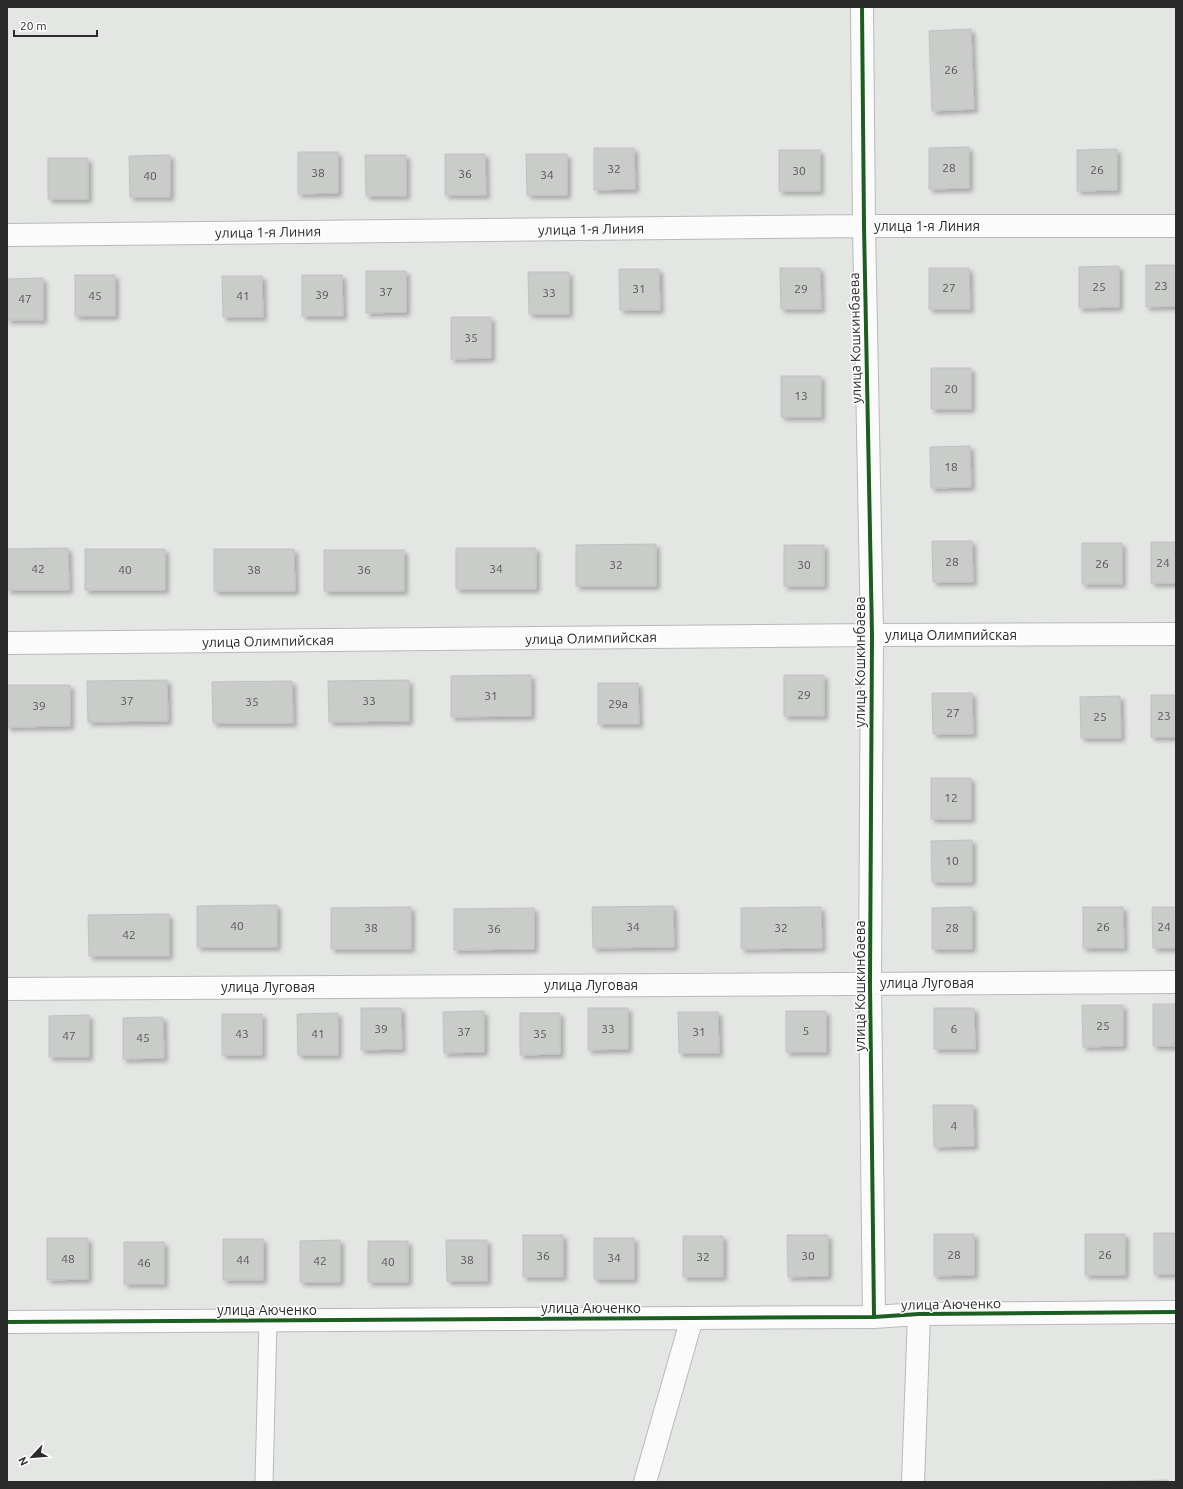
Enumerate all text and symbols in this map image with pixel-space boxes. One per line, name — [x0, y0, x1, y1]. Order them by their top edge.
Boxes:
scale bar — [14, 12, 97, 38]
text: 20 m — [20, 19, 47, 32]
house number: 26 — [944, 63, 958, 76]
house number: 28 — [942, 161, 956, 174]
house number: 32 — [607, 162, 621, 175]
house number: 26 — [1090, 163, 1104, 176]
house number: 30 — [792, 164, 806, 177]
house number: 38 — [311, 166, 325, 179]
house number: 36 — [458, 167, 472, 180]
house number: 34 — [540, 168, 554, 181]
house number: 40 — [143, 169, 157, 182]
street label: улица 1-я Линия — [874, 218, 980, 234]
street label: улица 1-я Линия — [538, 220, 644, 238]
street label: улица 1-я Линия — [215, 223, 321, 241]
street label: улица Кошкинбаева — [846, 272, 864, 404]
house number: 23 — [1154, 279, 1168, 292]
house number: 25 — [1092, 280, 1106, 293]
house number: 27 — [942, 281, 956, 294]
house number: 31 — [632, 282, 646, 295]
house number: 29 — [794, 282, 808, 295]
house number: 37 — [379, 285, 393, 298]
house number: 33 — [542, 286, 556, 299]
house number: 39 — [315, 288, 329, 301]
house number: 45 — [88, 289, 102, 302]
house number: 41 — [236, 289, 250, 302]
house number: 47 — [18, 292, 32, 305]
house number: 35 — [464, 331, 478, 344]
house number: 20 — [944, 382, 958, 395]
house number: 13 — [794, 389, 808, 402]
house number: 18 — [944, 460, 958, 473]
house number: 28 — [945, 555, 959, 568]
house number: 24 — [1156, 556, 1170, 569]
house number: 26 — [1095, 557, 1109, 570]
house number: 32 — [609, 558, 623, 571]
house number: 30 — [797, 558, 811, 571]
house number: 42 — [31, 562, 45, 575]
house number: 34 — [489, 562, 503, 575]
house number: 40 — [118, 563, 132, 576]
house number: 38 — [247, 563, 261, 576]
house number: 36 — [357, 563, 371, 576]
street label: улица Кошкинбаева — [852, 596, 868, 728]
street label: улица Олимпийская — [885, 627, 1017, 643]
street label: улица Олимпийская — [525, 629, 657, 647]
street label: улица Олимпийская — [202, 632, 334, 650]
house number: 29 — [797, 688, 811, 701]
house number: 31 — [484, 689, 498, 702]
house number: 37 — [120, 694, 134, 707]
house number: 33 — [362, 694, 376, 707]
house number: 35 — [245, 695, 259, 708]
house number: 29а — [608, 697, 628, 710]
house number: 39 — [32, 699, 46, 712]
house number: 27 — [946, 706, 960, 719]
house number: 23 — [1157, 709, 1171, 722]
house number: 25 — [1093, 710, 1107, 723]
house number: 12 — [944, 791, 958, 804]
house number: 10 — [945, 854, 959, 867]
house number: 40 — [230, 919, 244, 932]
house number: 34 — [626, 920, 640, 933]
street label: улица Кошкинбаева — [852, 920, 868, 1052]
house number: 26 — [1096, 920, 1110, 933]
house number: 24 — [1157, 920, 1171, 933]
house number: 38 — [364, 921, 378, 934]
house number: 32 — [774, 921, 788, 934]
house number: 28 — [945, 921, 959, 934]
house number: 36 — [487, 922, 501, 935]
house number: 42 — [122, 928, 136, 941]
street label: улица Луговая — [880, 975, 974, 991]
street label: улица Луговая — [544, 977, 638, 993]
street label: улица Луговая — [221, 979, 315, 995]
house number: 25 — [1096, 1019, 1110, 1032]
house number: 39 — [374, 1022, 388, 1035]
house number: 33 — [601, 1022, 615, 1035]
house number: 6 — [951, 1022, 958, 1035]
house number: 5 — [803, 1024, 809, 1037]
house number: 37 — [457, 1025, 471, 1038]
house number: 31 — [692, 1025, 706, 1038]
house number: 43 — [235, 1027, 249, 1040]
house number: 41 — [311, 1027, 325, 1040]
house number: 35 — [533, 1027, 547, 1040]
house number: 47 — [62, 1029, 76, 1042]
house number: 45 — [136, 1031, 150, 1044]
house number: 4 — [951, 1119, 958, 1132]
house number: 28 — [947, 1248, 961, 1261]
house number: 26 — [1098, 1248, 1112, 1261]
house number: 36 — [536, 1249, 550, 1262]
house number: 30 — [801, 1249, 815, 1262]
house number: 32 — [696, 1250, 710, 1263]
house number: 34 — [607, 1251, 621, 1264]
house number: 48 — [61, 1252, 75, 1265]
house number: 44 — [236, 1253, 250, 1266]
house number: 38 — [460, 1253, 474, 1266]
house number: 42 — [313, 1254, 327, 1267]
house number: 40 — [381, 1255, 395, 1268]
house number: 46 — [137, 1256, 151, 1269]
street label: улица Аюченко — [901, 1295, 1001, 1313]
street label: улица Аюченко — [541, 1300, 641, 1316]
street label: улица Аюченко — [217, 1302, 317, 1318]
north arrow — [12, 1437, 52, 1477]
text: N — [16, 1455, 30, 1468]

